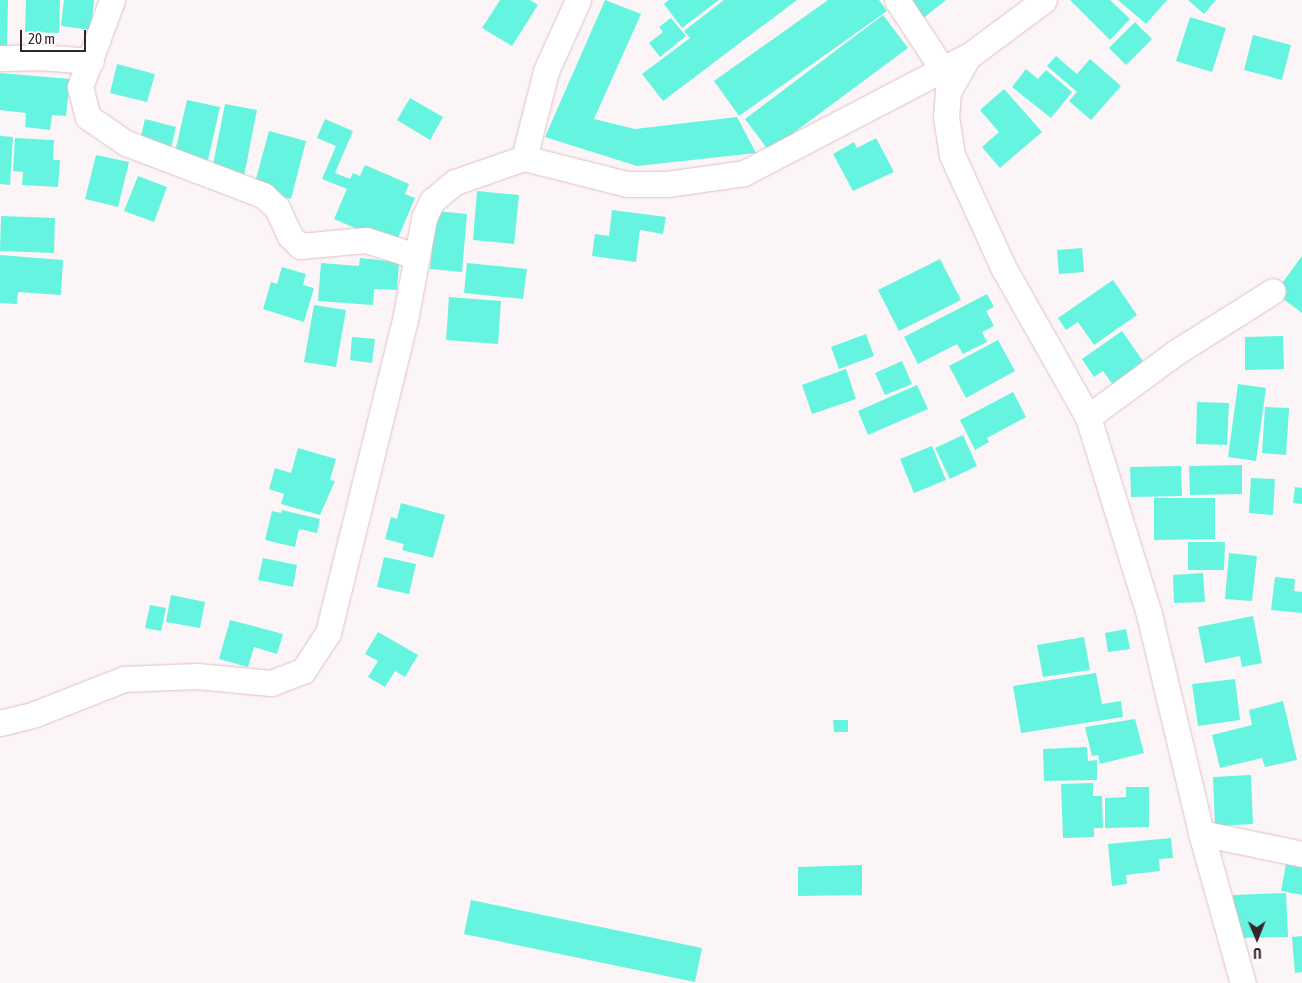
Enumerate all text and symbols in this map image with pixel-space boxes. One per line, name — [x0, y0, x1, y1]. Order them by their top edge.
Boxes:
scale bar — [22, 20, 89, 52]
text: 20 m — [28, 30, 55, 47]
north arrow — [1232, 913, 1282, 963]
text: U — [1253, 945, 1262, 961]

